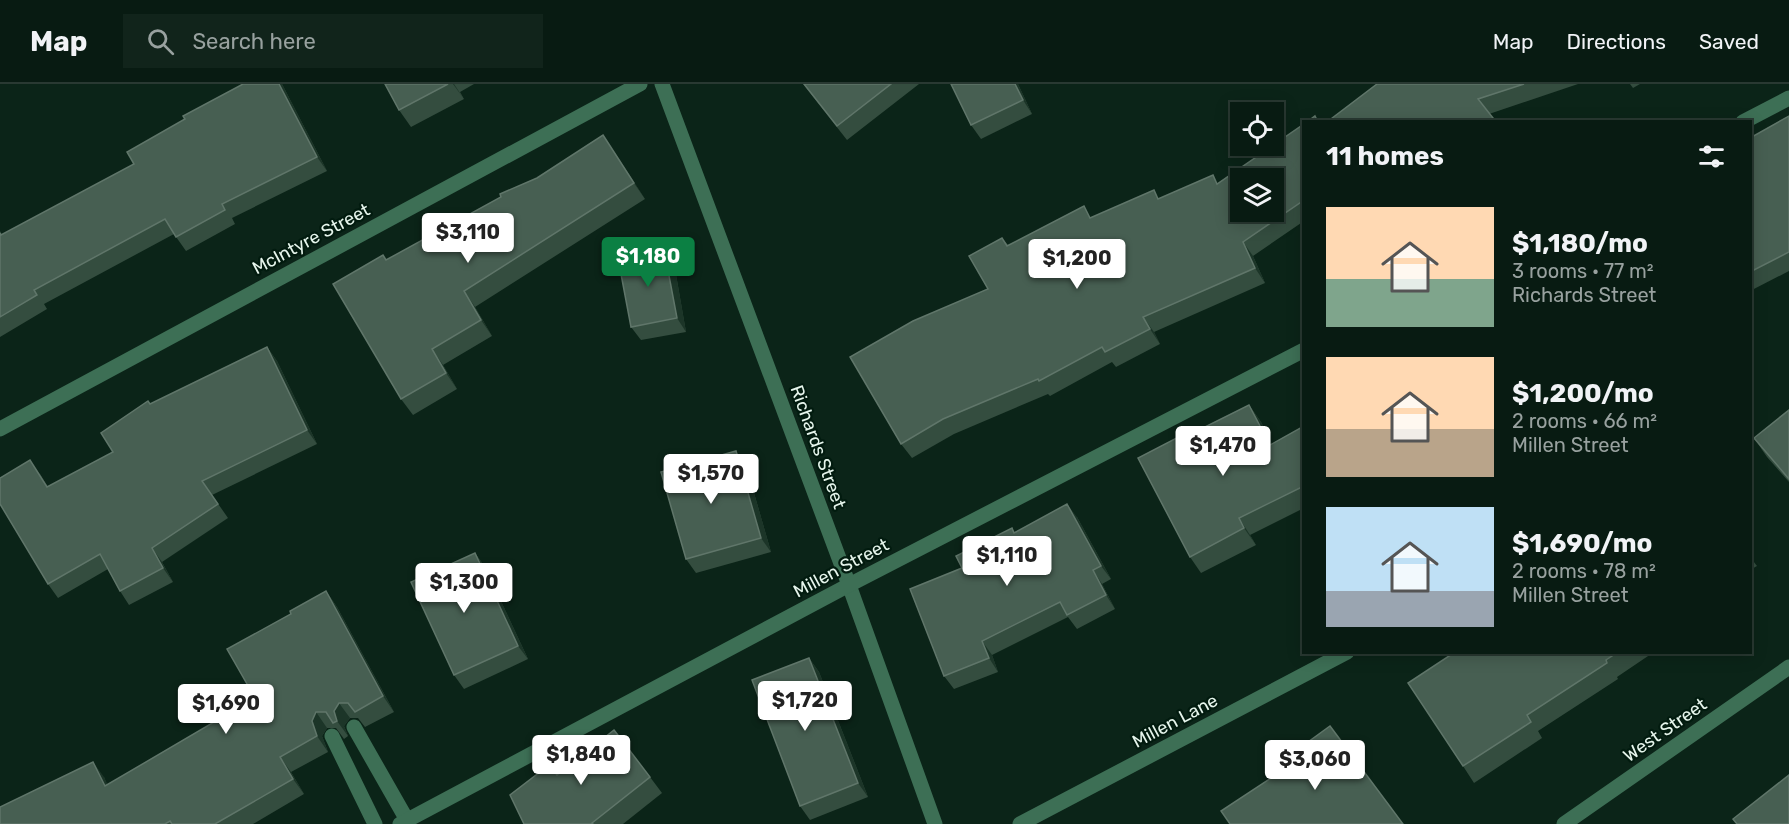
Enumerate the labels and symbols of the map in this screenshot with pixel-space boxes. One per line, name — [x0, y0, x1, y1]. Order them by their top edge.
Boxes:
street label: McIntyre Street — [248, 199, 374, 279]
pin: $3,110 — [419, 213, 517, 264]
pin: $1,180 — [599, 237, 697, 288]
pin: $1,200 — [1028, 239, 1126, 290]
street label: Richards Street — [785, 382, 851, 512]
pin: $1,470 — [1174, 426, 1272, 477]
pin: $1,570 — [662, 454, 760, 505]
street label: Millen Street — [790, 534, 892, 602]
pin: $1,110 — [958, 536, 1056, 587]
pin: $1,300 — [415, 563, 513, 614]
pin: $1,720 — [756, 681, 854, 732]
pin: $1,690 — [177, 684, 275, 735]
street label: Millen Lane — [1128, 689, 1222, 753]
street label: West Street — [1619, 693, 1711, 767]
pin: $1,840 — [532, 735, 630, 786]
pin: $3,060 — [1266, 740, 1364, 791]

